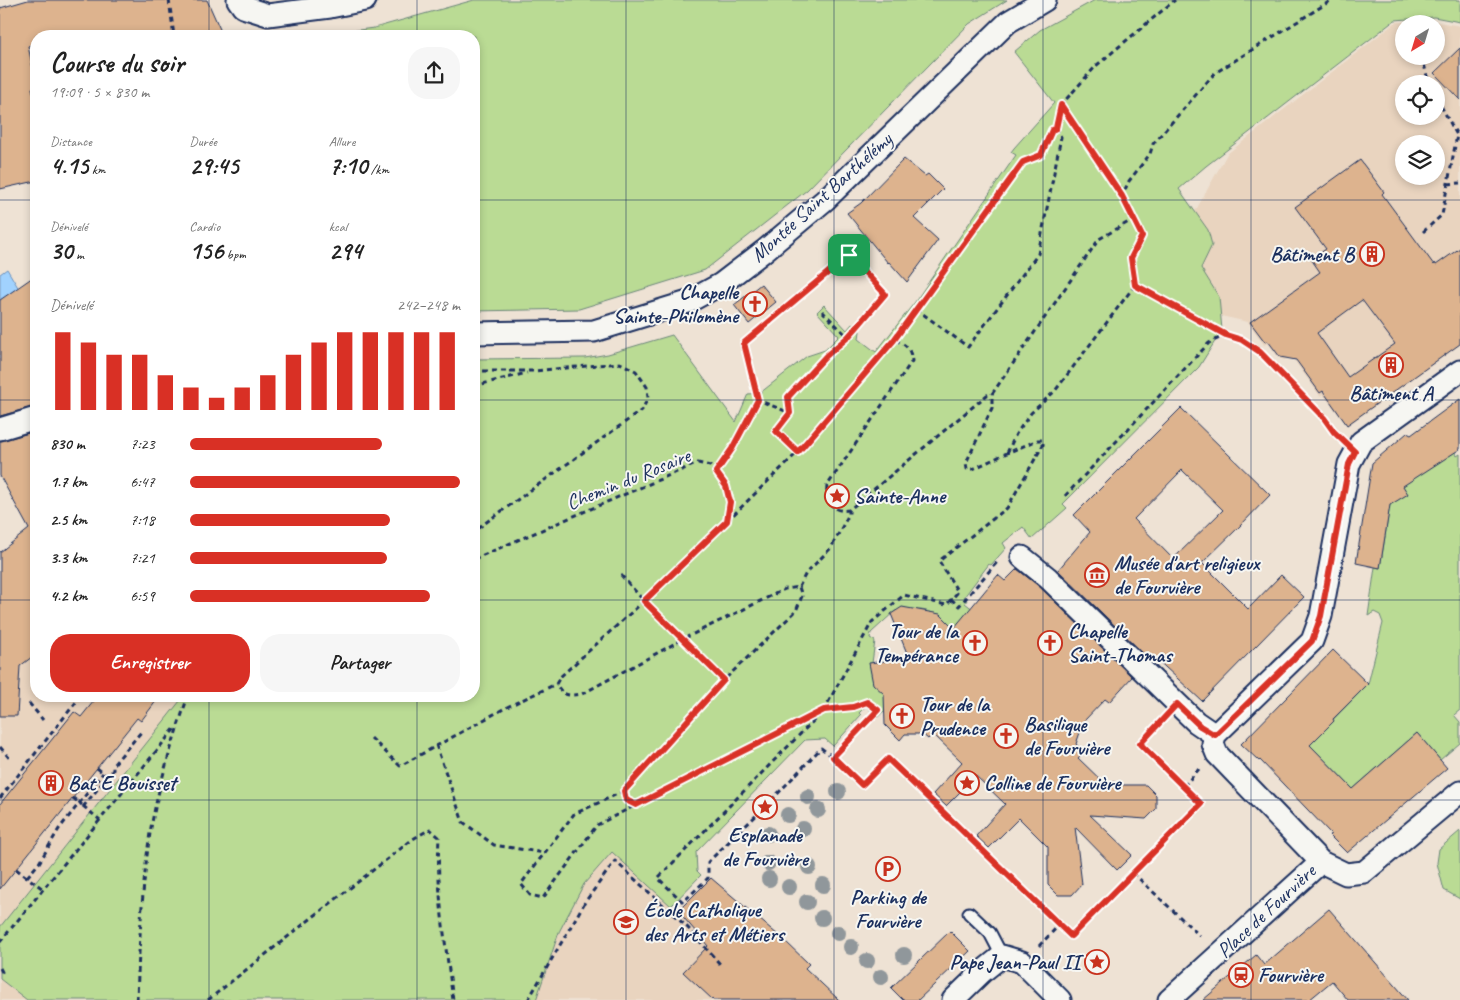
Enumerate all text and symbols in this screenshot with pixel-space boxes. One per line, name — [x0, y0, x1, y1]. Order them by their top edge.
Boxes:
north arrow — [1395, 15, 1445, 65]
map controls — [1395, 15, 1445, 185]
text: Course du soir — [50, 45, 184, 80]
button: share — [408, 47, 460, 99]
button: locate — [1395, 75, 1445, 125]
text: 19:09 · 5 × 830 m — [50, 82, 149, 102]
street label: Montée Saint Barthélémy — [745, 125, 899, 267]
text: Distance — [50, 133, 92, 150]
text: Durée — [189, 133, 217, 150]
text: Allure — [329, 133, 355, 150]
button: layers — [1395, 135, 1445, 185]
text: 4.15 — [50, 150, 88, 182]
text: 29:45 — [189, 150, 239, 182]
text: 7:10 — [329, 150, 367, 182]
text: km — [88, 161, 105, 178]
text: /km — [367, 161, 389, 178]
text: Dénivelé — [50, 218, 88, 235]
text: Cardio — [189, 218, 220, 235]
text: kcal — [329, 218, 347, 235]
pin — [828, 234, 870, 276]
text: 30 — [50, 235, 73, 267]
text: 156 — [189, 235, 223, 267]
text: 294 — [329, 235, 362, 267]
icon: arrive — [835, 241, 863, 269]
place label: Bâtiment B — [1270, 241, 1356, 267]
building icon: Bâtiment B — [1359, 241, 1385, 267]
text: m — [73, 246, 84, 263]
text: bpm — [223, 246, 246, 263]
place label: Chapelle Sainte-Philomène — [613, 279, 740, 329]
church icon: Chapelle Sainte-Philomène — [742, 291, 768, 317]
text: Dénivelé — [50, 295, 93, 315]
text: 242–248 m — [397, 295, 460, 315]
building icon: Bâtiment A — [1378, 352, 1404, 378]
place label: Bâtiment A — [1349, 380, 1434, 406]
text: 830 m — [50, 434, 85, 454]
text: 7:23 — [130, 434, 155, 454]
street label: Chemin du Rosaire — [562, 442, 696, 516]
text: 1.7 km — [50, 472, 87, 492]
text: 6:47 — [130, 472, 155, 492]
place icon: Sainte-Anne — [824, 483, 850, 509]
place label: Sainte-Anne — [854, 483, 947, 509]
text: 2.5 km — [50, 510, 87, 530]
text: 7:18 — [130, 510, 155, 530]
text: 3.3 km — [50, 548, 87, 568]
text: 7:21 — [130, 548, 155, 568]
place label: Musée d'art religieux de Fourvière — [1114, 550, 1261, 600]
museum icon: Musée d'art religieux de Fourvière — [1084, 562, 1110, 588]
text: 4.2 km — [50, 586, 87, 606]
text: 6:59 — [130, 586, 155, 606]
place label: Tour de la Tempérance — [875, 618, 960, 668]
place label: Chapelle Saint-Thomas — [1068, 618, 1174, 668]
church icon: Tour de la Tempérance — [962, 630, 988, 656]
church icon: Chapelle Saint-Thomas — [1037, 630, 1063, 656]
button: Enregistrer — [50, 634, 250, 692]
button: Partager — [260, 634, 460, 692]
place label: Tour de la Prudence — [920, 691, 991, 741]
church icon: Tour de la Prudence — [889, 703, 915, 729]
place label: Basilique de Fourvière — [1024, 711, 1111, 761]
church icon: Basilique de Fourvière — [993, 723, 1019, 749]
building icon: Bat E Bouisset — [38, 770, 64, 796]
place label: Bat E Bouisset — [68, 770, 179, 796]
place icon: Colline de Fourvière — [954, 770, 980, 796]
place label: Colline de Fourvière — [984, 770, 1122, 796]
place icon: Esplanade de Fourvière — [752, 794, 778, 820]
place label: Esplanade de Fourvière — [722, 822, 810, 872]
parking icon: Parking de Fourvière — [875, 856, 901, 882]
street label: Place de Fourvière — [1211, 857, 1323, 963]
place label: Parking de Fourvière — [850, 884, 928, 934]
place label: École Catholique des Arts et Métiers — [644, 897, 786, 947]
school or university icon: École Catholique des Arts et Métiers — [613, 909, 639, 935]
place label: Pape Jean-Paul II — [950, 949, 1084, 975]
place icon: Pape Jean-Paul II — [1084, 949, 1110, 975]
station icon: Fourvière — [1228, 962, 1254, 988]
place label: Fourvière — [1258, 962, 1325, 988]

